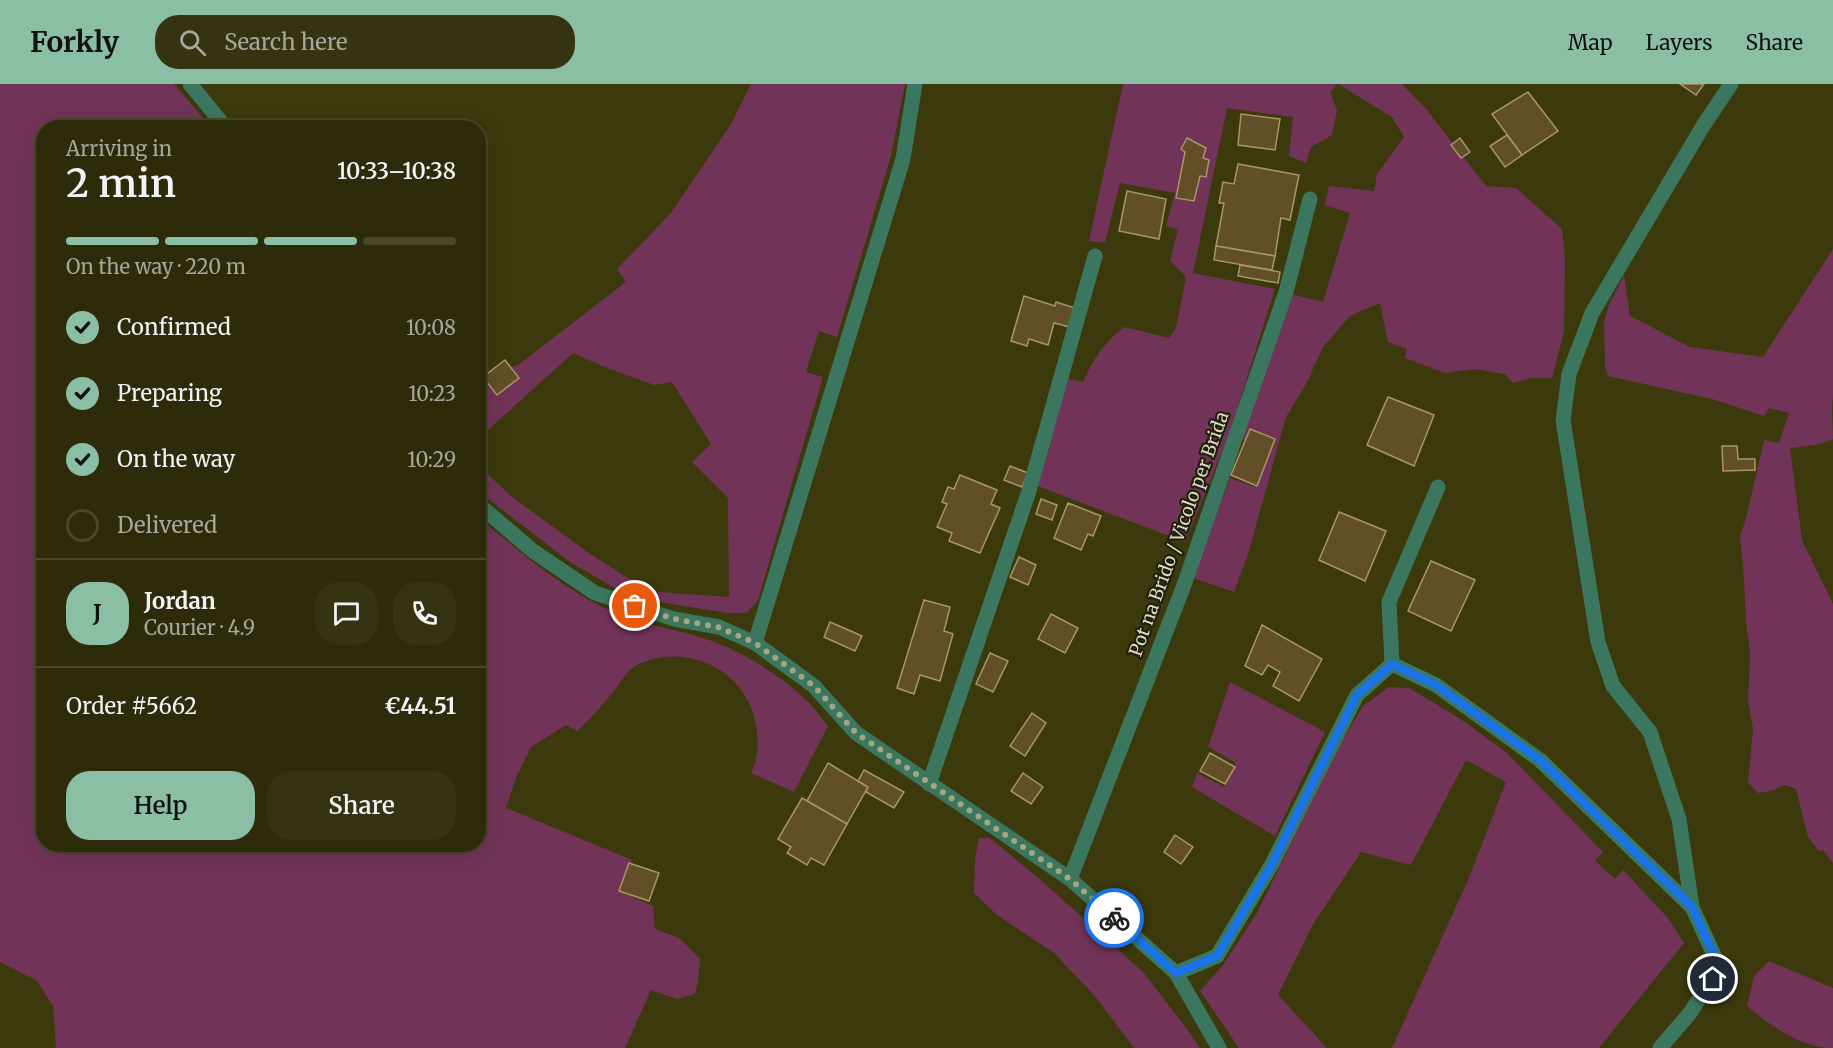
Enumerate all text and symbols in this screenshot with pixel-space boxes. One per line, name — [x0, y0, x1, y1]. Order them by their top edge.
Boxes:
search box — [155, 15, 575, 69]
text: Forkly — [30, 24, 119, 60]
icon: search — [176, 26, 209, 59]
text: Search here — [224, 28, 348, 56]
text: Map — [1568, 29, 1613, 56]
text: Layers — [1646, 29, 1713, 56]
text: Share — [1746, 29, 1803, 56]
text: Arriving in — [66, 136, 172, 161]
text: 10:33–10:38 — [337, 157, 456, 185]
text: 2 min — [66, 159, 176, 208]
text: On the way · 220 m — [66, 254, 246, 279]
icon: check — [66, 311, 99, 344]
text: Confirmed — [117, 313, 231, 341]
text: 10:08 — [406, 315, 456, 340]
icon: check — [66, 377, 99, 410]
text: Preparing — [117, 379, 222, 407]
text: 10:23 — [408, 381, 456, 406]
street label: Pot na Brido / Vicolo per Brida — [1123, 408, 1234, 659]
icon: check — [66, 443, 99, 476]
text: On the way — [117, 445, 235, 473]
text: 10:29 — [407, 447, 456, 472]
text: Delivered — [117, 511, 217, 539]
pin — [609, 580, 660, 631]
button: chat — [315, 582, 378, 645]
button: phone — [393, 582, 456, 645]
text: Jordan — [144, 587, 216, 615]
icon: bag — [618, 589, 651, 622]
text: J — [93, 599, 102, 627]
text: Courier · 4.9 — [144, 615, 255, 640]
text: Order #5662 — [66, 692, 197, 720]
text: €44.51 — [384, 692, 456, 720]
button: Help — [66, 771, 255, 840]
button: Share — [267, 771, 456, 840]
courier — [1084, 888, 1144, 948]
icon: bike — [1098, 902, 1131, 935]
pin — [1687, 953, 1738, 1004]
icon: home — [1696, 962, 1729, 995]

